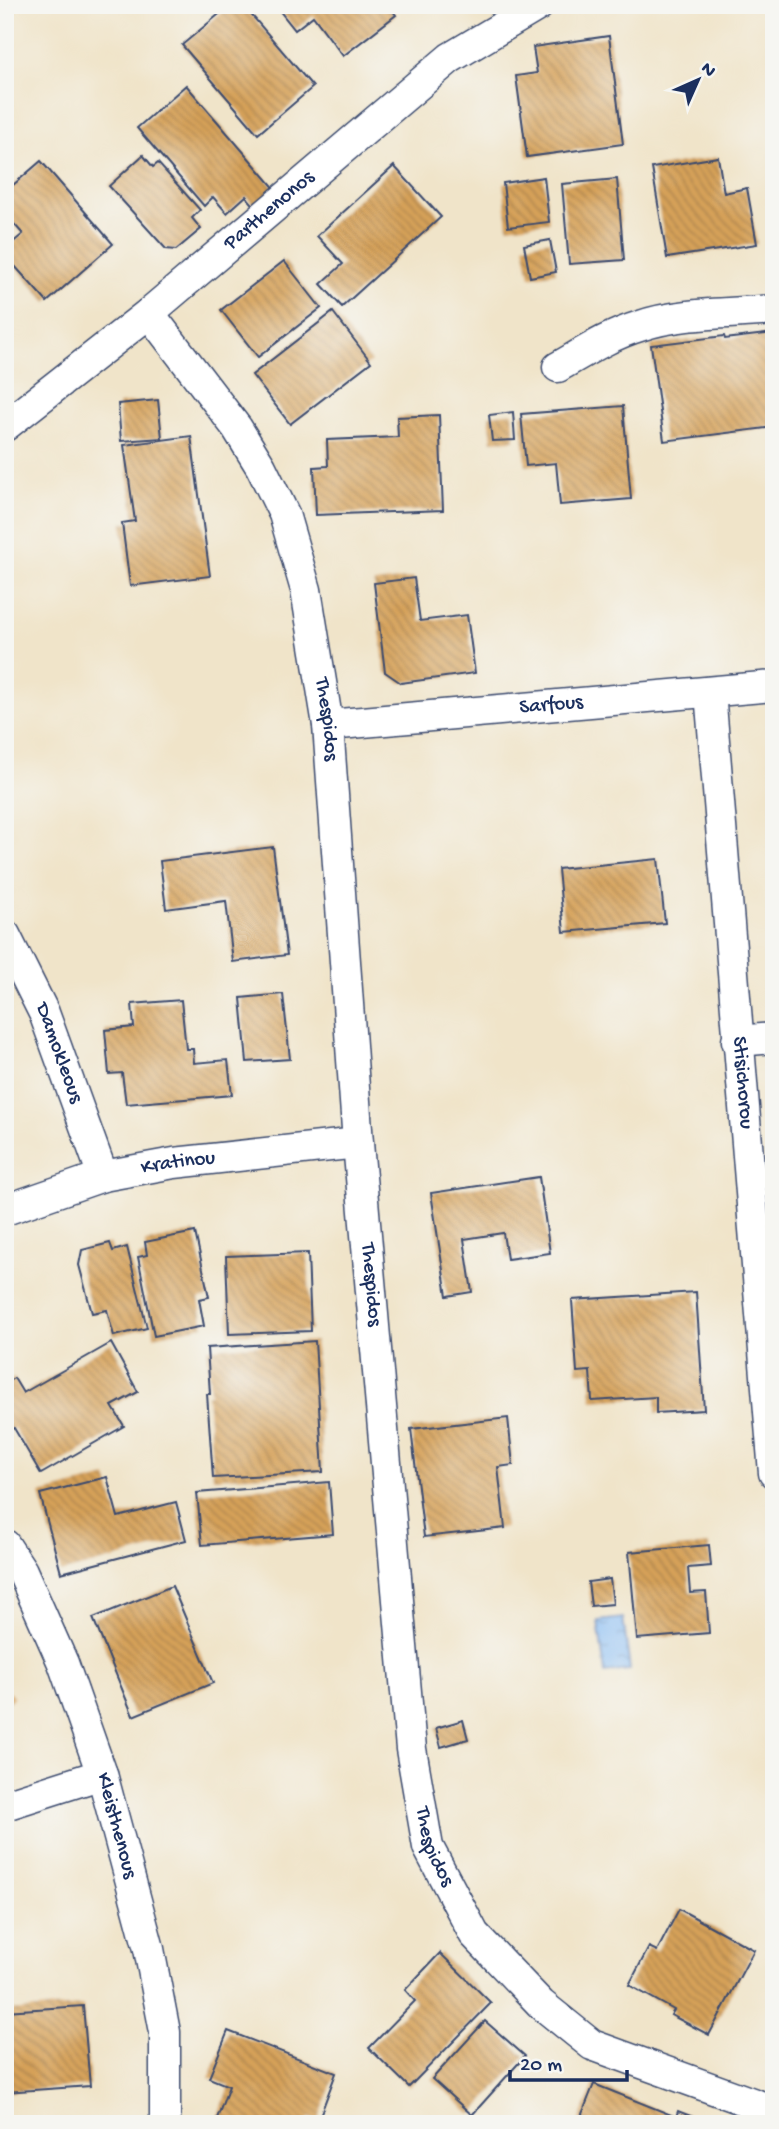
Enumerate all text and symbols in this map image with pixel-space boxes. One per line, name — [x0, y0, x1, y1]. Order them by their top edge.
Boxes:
north arrow — [664, 46, 734, 116]
text: N — [695, 58, 720, 83]
street label: Parthenonos — [218, 165, 321, 257]
street label: Thespidos — [308, 675, 343, 763]
street label: Sarfous — [518, 690, 585, 721]
street label: Damokleous — [28, 997, 89, 1108]
street label: Stisichorou — [726, 1035, 758, 1130]
street label: Kratinou — [139, 1146, 217, 1181]
street label: Thespidos — [354, 1241, 387, 1329]
street label: Kleisthenous — [90, 1770, 142, 1883]
street label: Thespidos — [409, 1804, 460, 1892]
scale bar — [510, 2038, 627, 2082]
text: 20 m — [520, 2054, 562, 2079]

